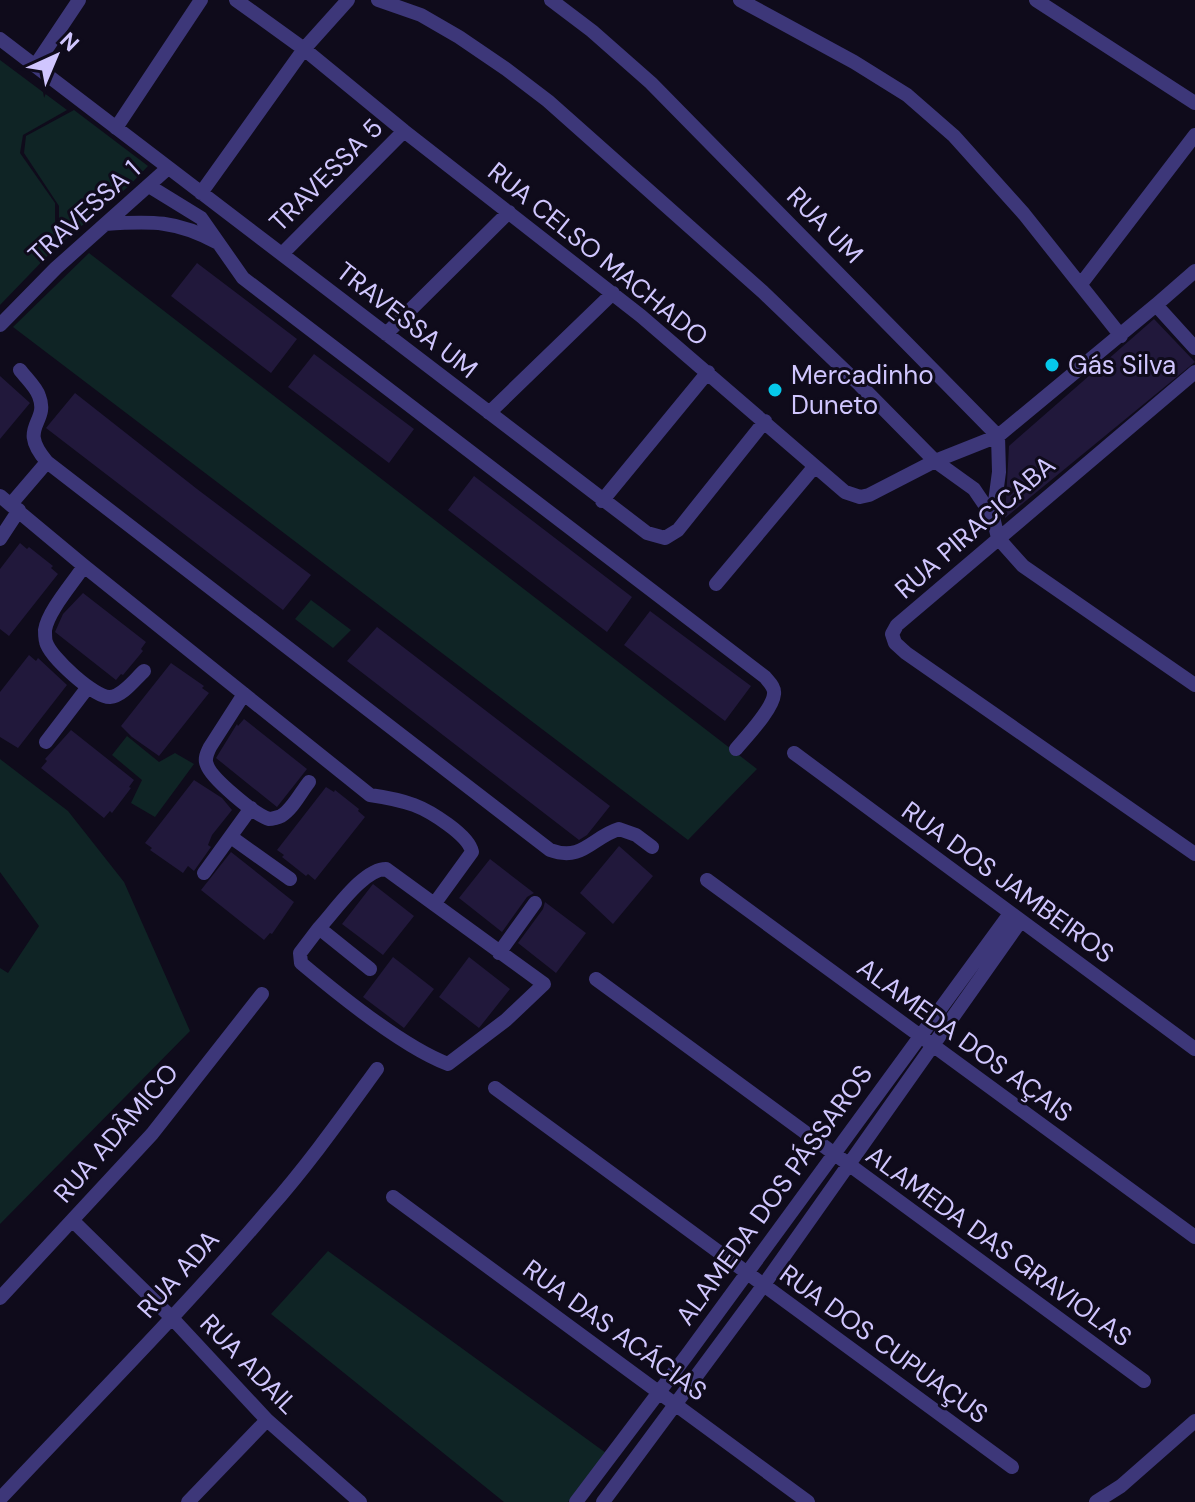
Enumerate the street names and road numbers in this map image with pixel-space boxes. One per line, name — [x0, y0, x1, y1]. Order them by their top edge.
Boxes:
street label: TRAVESSA 5 — [262, 111, 390, 239]
street label: TRAVESSA 1 — [21, 153, 147, 271]
street label: RUA CELSO MACHADO — [481, 155, 715, 353]
street label: RUA UM — [779, 179, 871, 271]
street label: TRAVESSA UM — [330, 254, 484, 386]
street label: RUA PIRACICABA — [888, 448, 1062, 606]
street label: RUA DOS JAMBEIROS — [895, 793, 1121, 971]
street label: ALAMEDA DOS AÇAIS — [850, 950, 1080, 1130]
street label: RUA ADÂMICO — [46, 1056, 186, 1210]
street label: ALAMEDA DOS PÁSSAROS — [668, 1058, 880, 1332]
street label: ALAMEDA DAS GRAVIOLAS — [859, 1138, 1139, 1354]
street label: RUA ADA — [130, 1223, 226, 1325]
street label: RUA DAS ACÁCIAS — [516, 1252, 714, 1408]
street label: RUA DOS CUPUAÇUS — [773, 1257, 995, 1431]
street label: RUA ADAIL — [193, 1307, 305, 1421]

